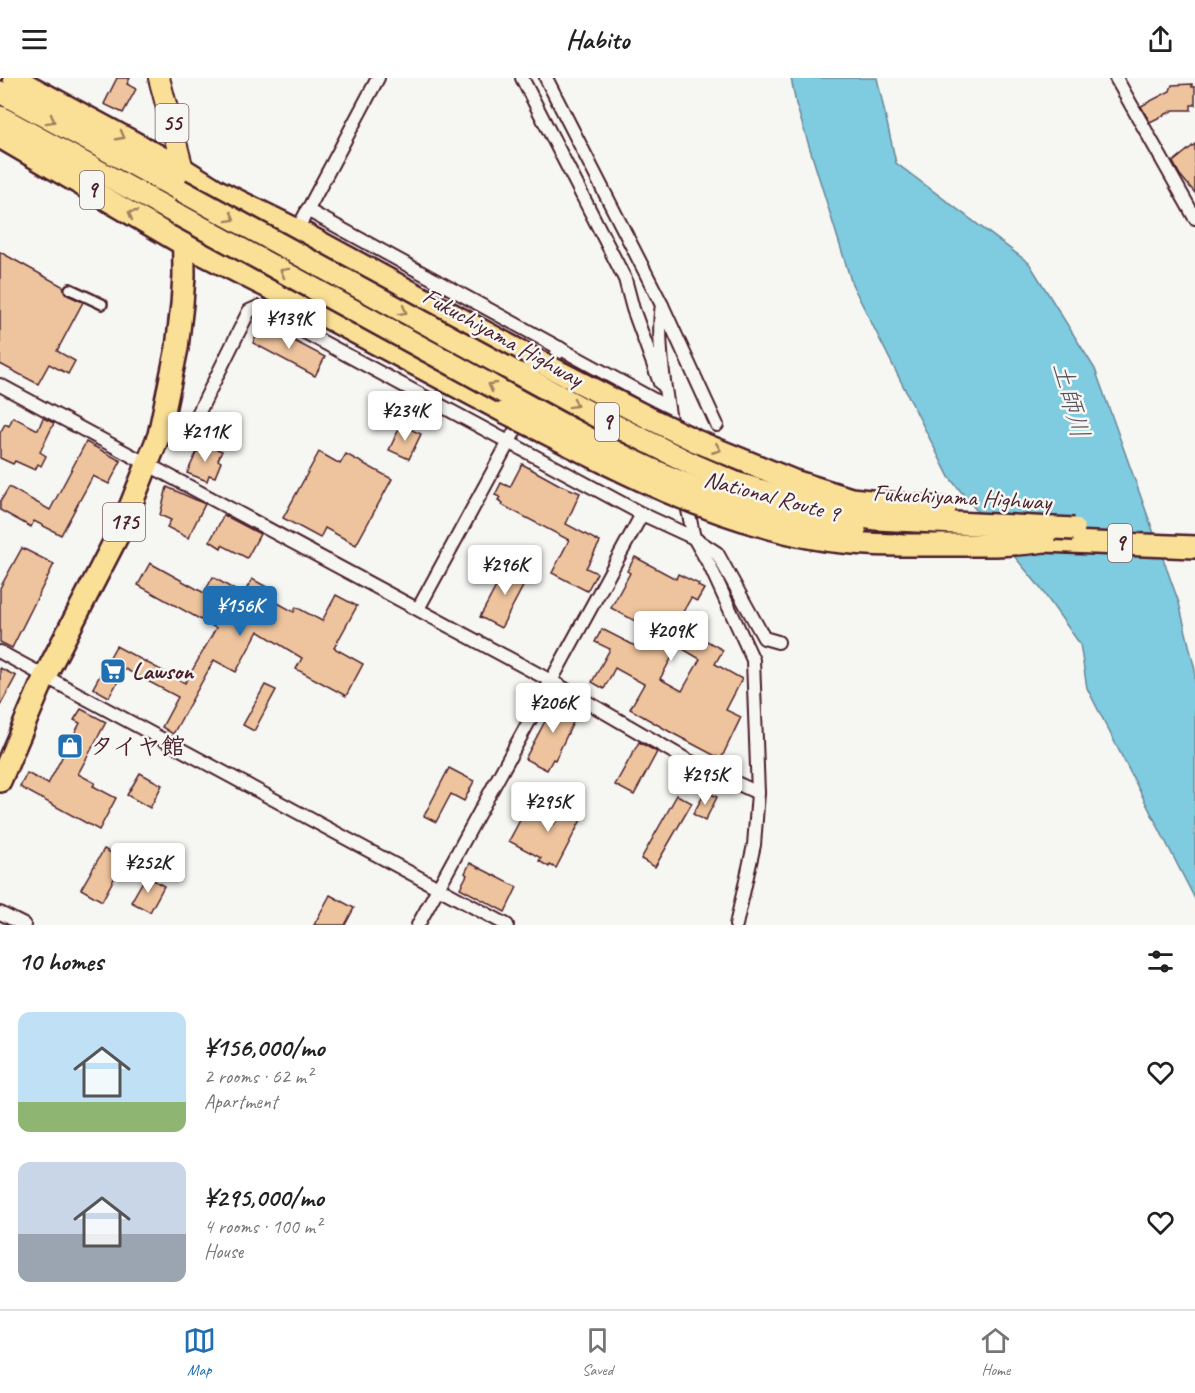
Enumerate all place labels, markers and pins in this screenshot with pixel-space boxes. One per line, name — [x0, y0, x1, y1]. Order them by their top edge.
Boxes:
pin: ¥139K — [247, 299, 331, 350]
pin: ¥234K — [363, 391, 447, 442]
pin: ¥211K — [163, 412, 247, 463]
pin: ¥296K — [463, 545, 547, 596]
pin: ¥156K — [198, 586, 282, 637]
pin: ¥209K — [629, 611, 713, 662]
supermarket icon: Lawson — [98, 656, 128, 686]
place label: Lawson — [132, 656, 195, 686]
pin: ¥206K — [511, 683, 595, 734]
shop icon: タイヤ館 — [55, 731, 85, 761]
place label: タイヤ館 — [90, 731, 185, 761]
pin: ¥295K — [663, 755, 747, 806]
pin: ¥295K — [506, 782, 590, 833]
pin: ¥252K — [106, 843, 190, 894]

